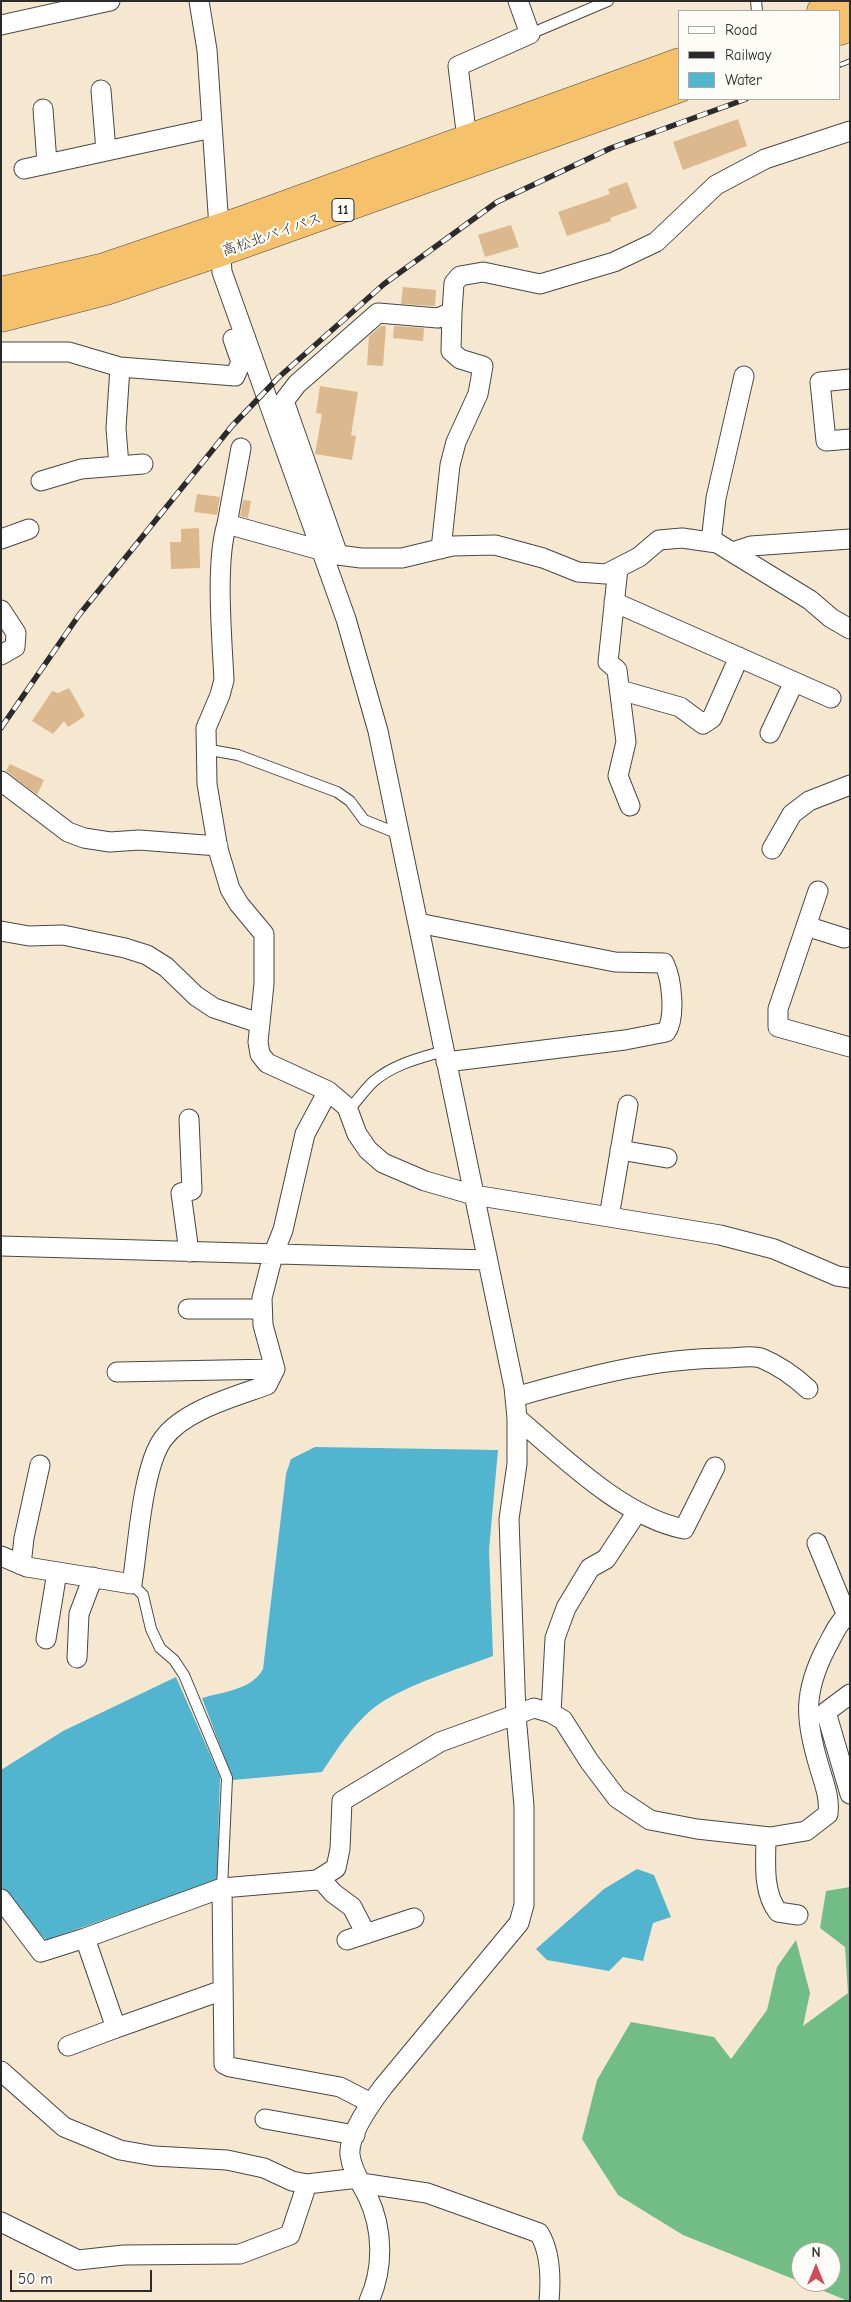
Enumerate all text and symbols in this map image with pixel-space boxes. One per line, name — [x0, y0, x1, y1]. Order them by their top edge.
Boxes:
legend — [678, 10, 841, 100]
text: Road — [725, 21, 757, 39]
text: Railway — [725, 46, 771, 64]
text: Water — [725, 71, 762, 89]
road number: 11 — [332, 198, 354, 222]
street label: 高松北バイパス — [219, 209, 325, 261]
north arrow — [791, 2242, 841, 2292]
text: N — [811, 2244, 821, 2261]
scale bar — [12, 2260, 155, 2292]
text: 50 m — [18, 2270, 53, 2288]

